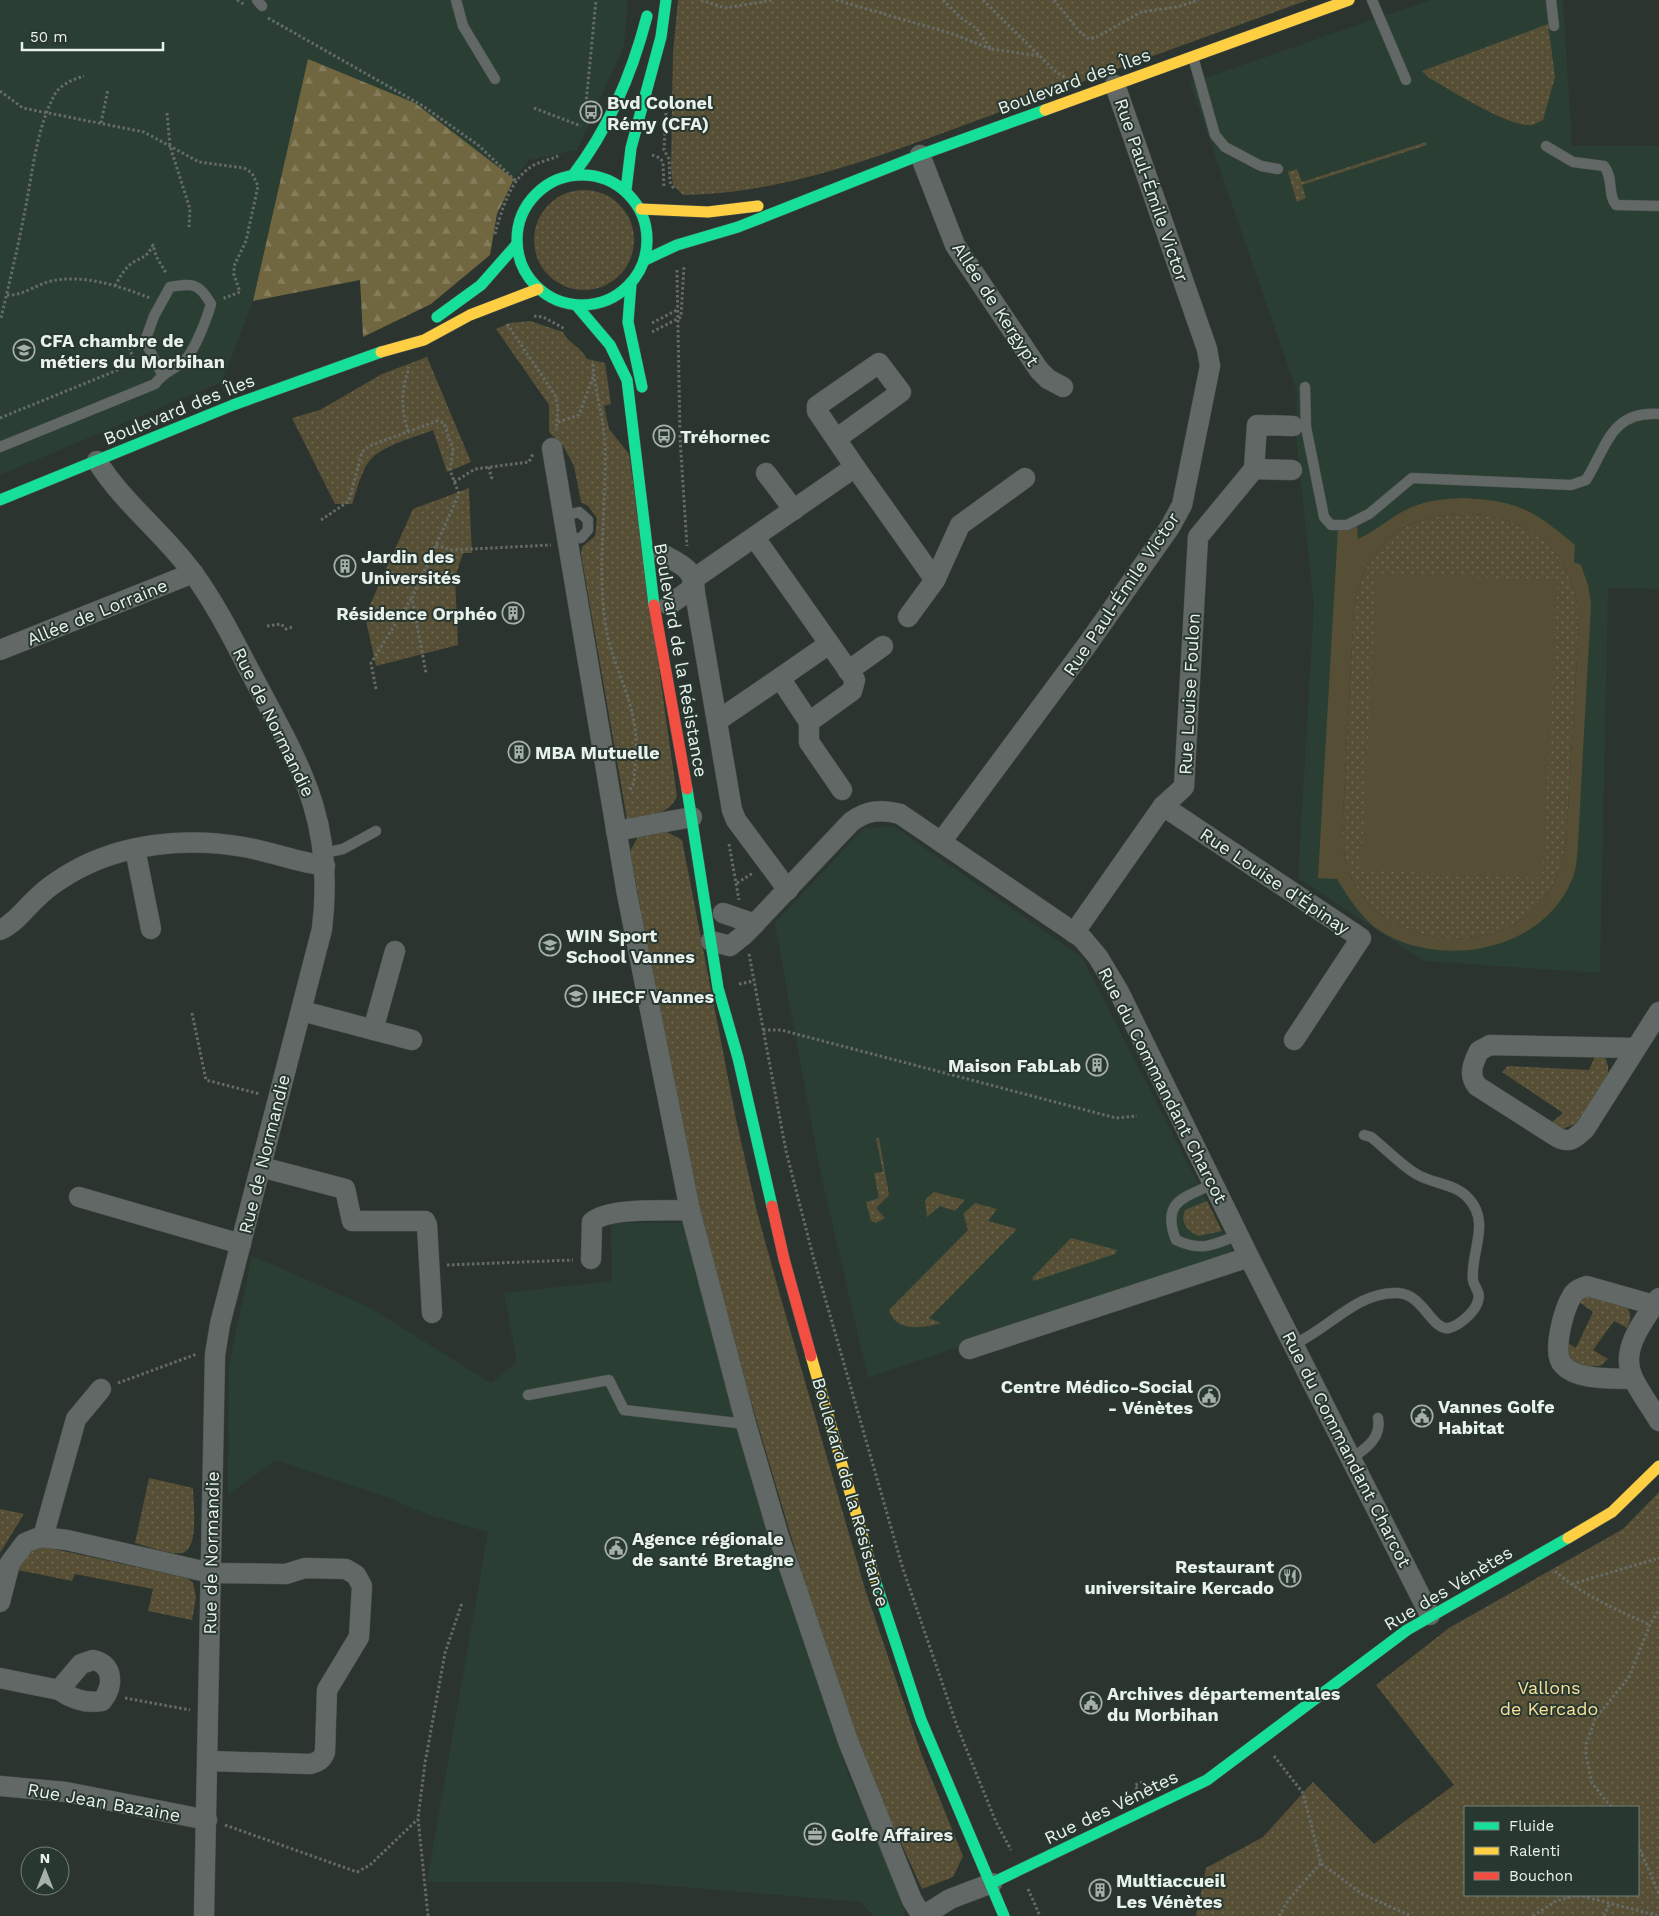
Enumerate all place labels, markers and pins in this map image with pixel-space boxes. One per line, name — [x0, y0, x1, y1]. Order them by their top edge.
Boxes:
place label: Bvd Colonel Rémy (CFA) — [607, 92, 713, 134]
bus stop icon: Bvd Colonel Rémy (CFA) — [579, 100, 603, 124]
place label: CFA chambre de métiers du Morbihan — [40, 330, 225, 372]
school or university icon: CFA chambre de métiers du Morbihan — [12, 338, 36, 362]
bus stop icon: Tréhornec — [652, 424, 676, 448]
place label: Tréhornec — [680, 426, 770, 447]
place label: Jardin des Universités — [361, 546, 461, 588]
building icon: Jardin des Universités — [333, 554, 357, 578]
building icon: Résidence Orphéo — [501, 601, 525, 625]
place label: Résidence Orphéo — [336, 603, 497, 624]
building icon: MBA Mutuelle — [507, 740, 531, 764]
place label: MBA Mutuelle — [535, 742, 660, 763]
place label: WIN Sport School Vannes — [566, 925, 695, 967]
school or university icon: WIN Sport School Vannes — [538, 933, 562, 957]
school or university icon: IHECF Vannes — [564, 984, 588, 1008]
place label: IHECF Vannes — [592, 986, 714, 1007]
building icon: Maison FabLab — [1085, 1053, 1109, 1077]
place label: Maison FabLab — [948, 1055, 1081, 1076]
place label: Centre Médico-Social - Vénètes — [1001, 1376, 1193, 1418]
public building icon: Centre Médico-Social - Vénètes — [1197, 1384, 1221, 1408]
place label: Vannes Golfe Habitat — [1438, 1396, 1555, 1438]
public building icon: Vannes Golfe Habitat — [1410, 1404, 1434, 1428]
place label: Agence régionale de santé Bretagne — [632, 1528, 794, 1570]
public building icon: Agence régionale de santé Bretagne — [604, 1536, 628, 1560]
place label: Restaurant universitaire Kercado — [1084, 1556, 1274, 1598]
restaurant icon: Restaurant universitaire Kercado — [1278, 1564, 1302, 1588]
place label: Archives départementales du Morbihan — [1107, 1683, 1341, 1725]
public building icon: Archives départementales du Morbihan — [1079, 1691, 1103, 1715]
office icon: Golfe Affaires — [803, 1822, 827, 1846]
place label: Golfe Affaires — [831, 1824, 953, 1845]
place label: Multiaccueil Les Vénètes — [1116, 1870, 1226, 1912]
building icon: Multiaccueil Les Vénètes — [1088, 1878, 1112, 1902]

